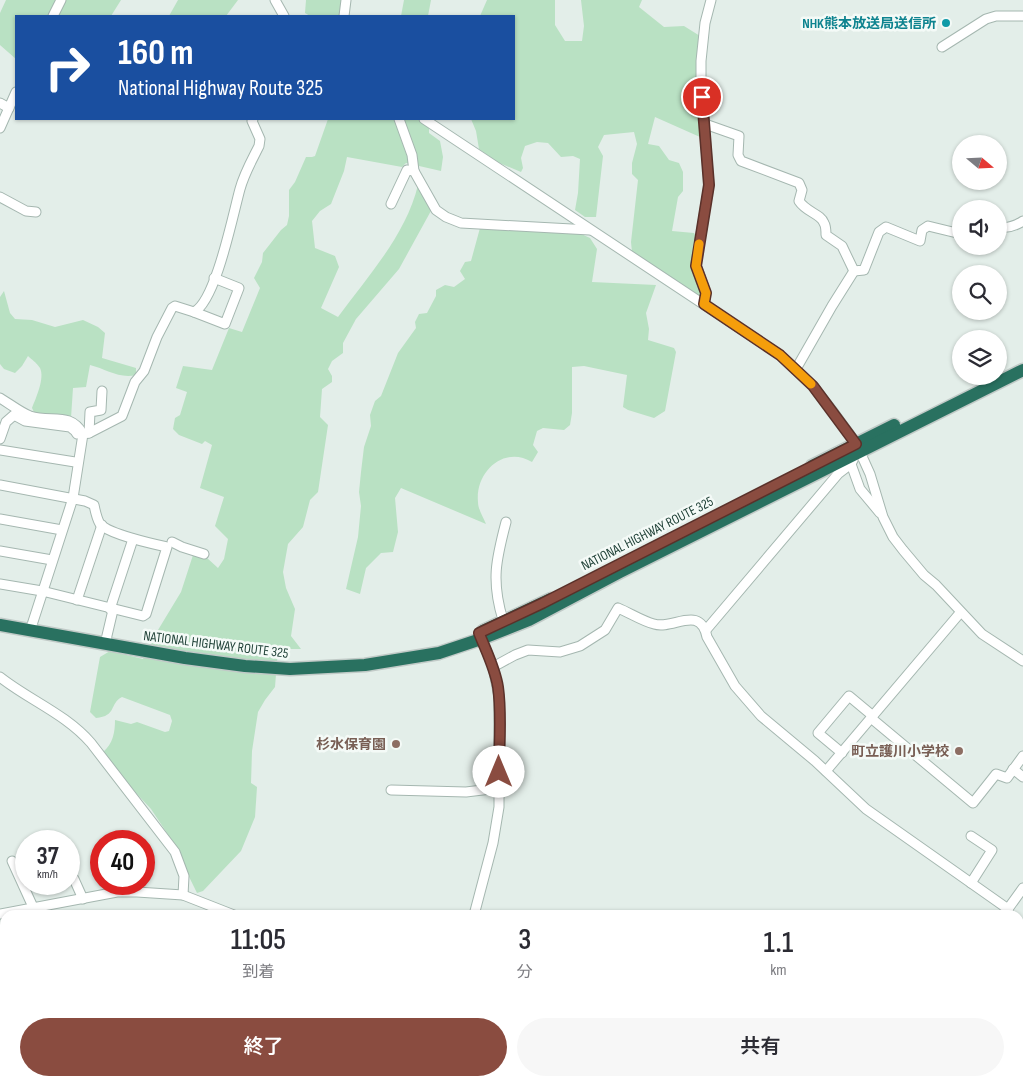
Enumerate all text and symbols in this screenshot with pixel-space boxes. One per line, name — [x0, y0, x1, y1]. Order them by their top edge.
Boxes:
place label: NHK熊本放送局送信所 — [802, 15, 936, 32]
marker: NHK熊本放送局送信所 — [940, 17, 952, 29]
text: 160 m — [118, 32, 194, 75]
icon: right — [35, 35, 100, 100]
text: National Highway Route 325 — [118, 75, 323, 102]
pin — [681, 76, 723, 118]
icon: arrive — [688, 83, 716, 111]
north arrow — [952, 135, 1008, 190]
map controls — [952, 135, 1007, 385]
button: sound — [952, 200, 1007, 255]
button: search — [952, 265, 1007, 320]
button: layers — [952, 330, 1007, 385]
street label: NATIONAL HIGHWAY ROUTE 325 — [578, 493, 716, 574]
street label: NATIONAL HIGHWAY ROUTE 325 — [142, 627, 290, 662]
place label: 杉水保育園 — [316, 736, 386, 753]
marker: 杉水保育園 — [390, 738, 402, 750]
place label: 町立護川小学校 — [851, 743, 949, 760]
position arrow — [472, 745, 524, 797]
marker: 町立護川小学校 — [953, 745, 965, 757]
speed limit sign: 40 — [90, 830, 155, 895]
text: 37 — [36, 841, 59, 872]
text: km/h — [37, 867, 58, 882]
text: 11:05 — [231, 922, 286, 958]
text: 3 — [518, 922, 531, 958]
text: 1.1 — [763, 925, 793, 961]
text: km — [770, 961, 787, 980]
text: 到着 — [242, 963, 274, 982]
text: 分 — [517, 963, 533, 982]
button: 終了 — [20, 1018, 507, 1076]
button: 共有 — [517, 1018, 1004, 1076]

